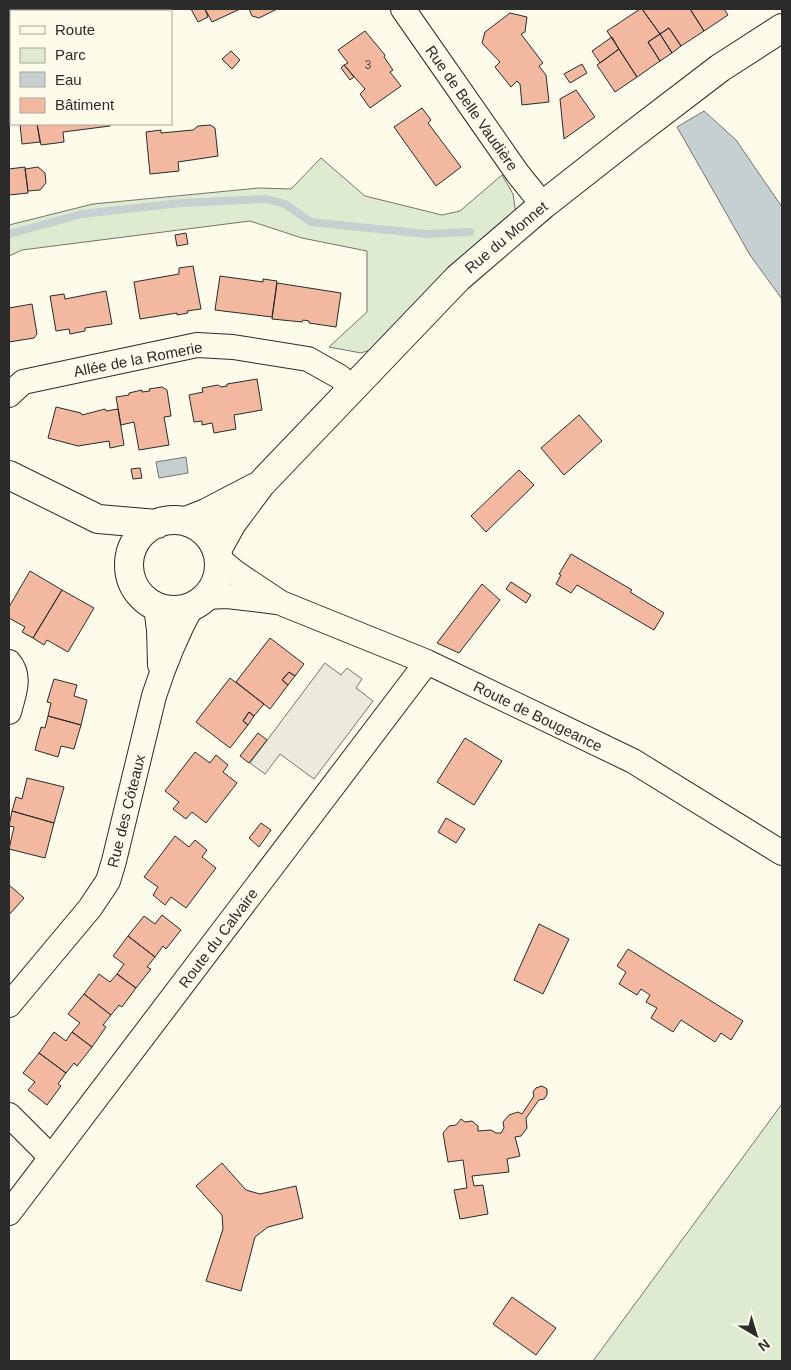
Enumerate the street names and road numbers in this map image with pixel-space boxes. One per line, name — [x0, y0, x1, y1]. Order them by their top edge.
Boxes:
street label: Rue de Belle Vaudière — [422, 42, 522, 174]
street label: Rue du Monnet — [461, 197, 551, 276]
street label: Allée de la Romerie — [72, 338, 204, 380]
street label: Route de Bougeance — [471, 677, 605, 755]
street label: Rue des Côteaux — [104, 752, 148, 869]
street label: Route du Calvaire — [175, 885, 261, 991]

